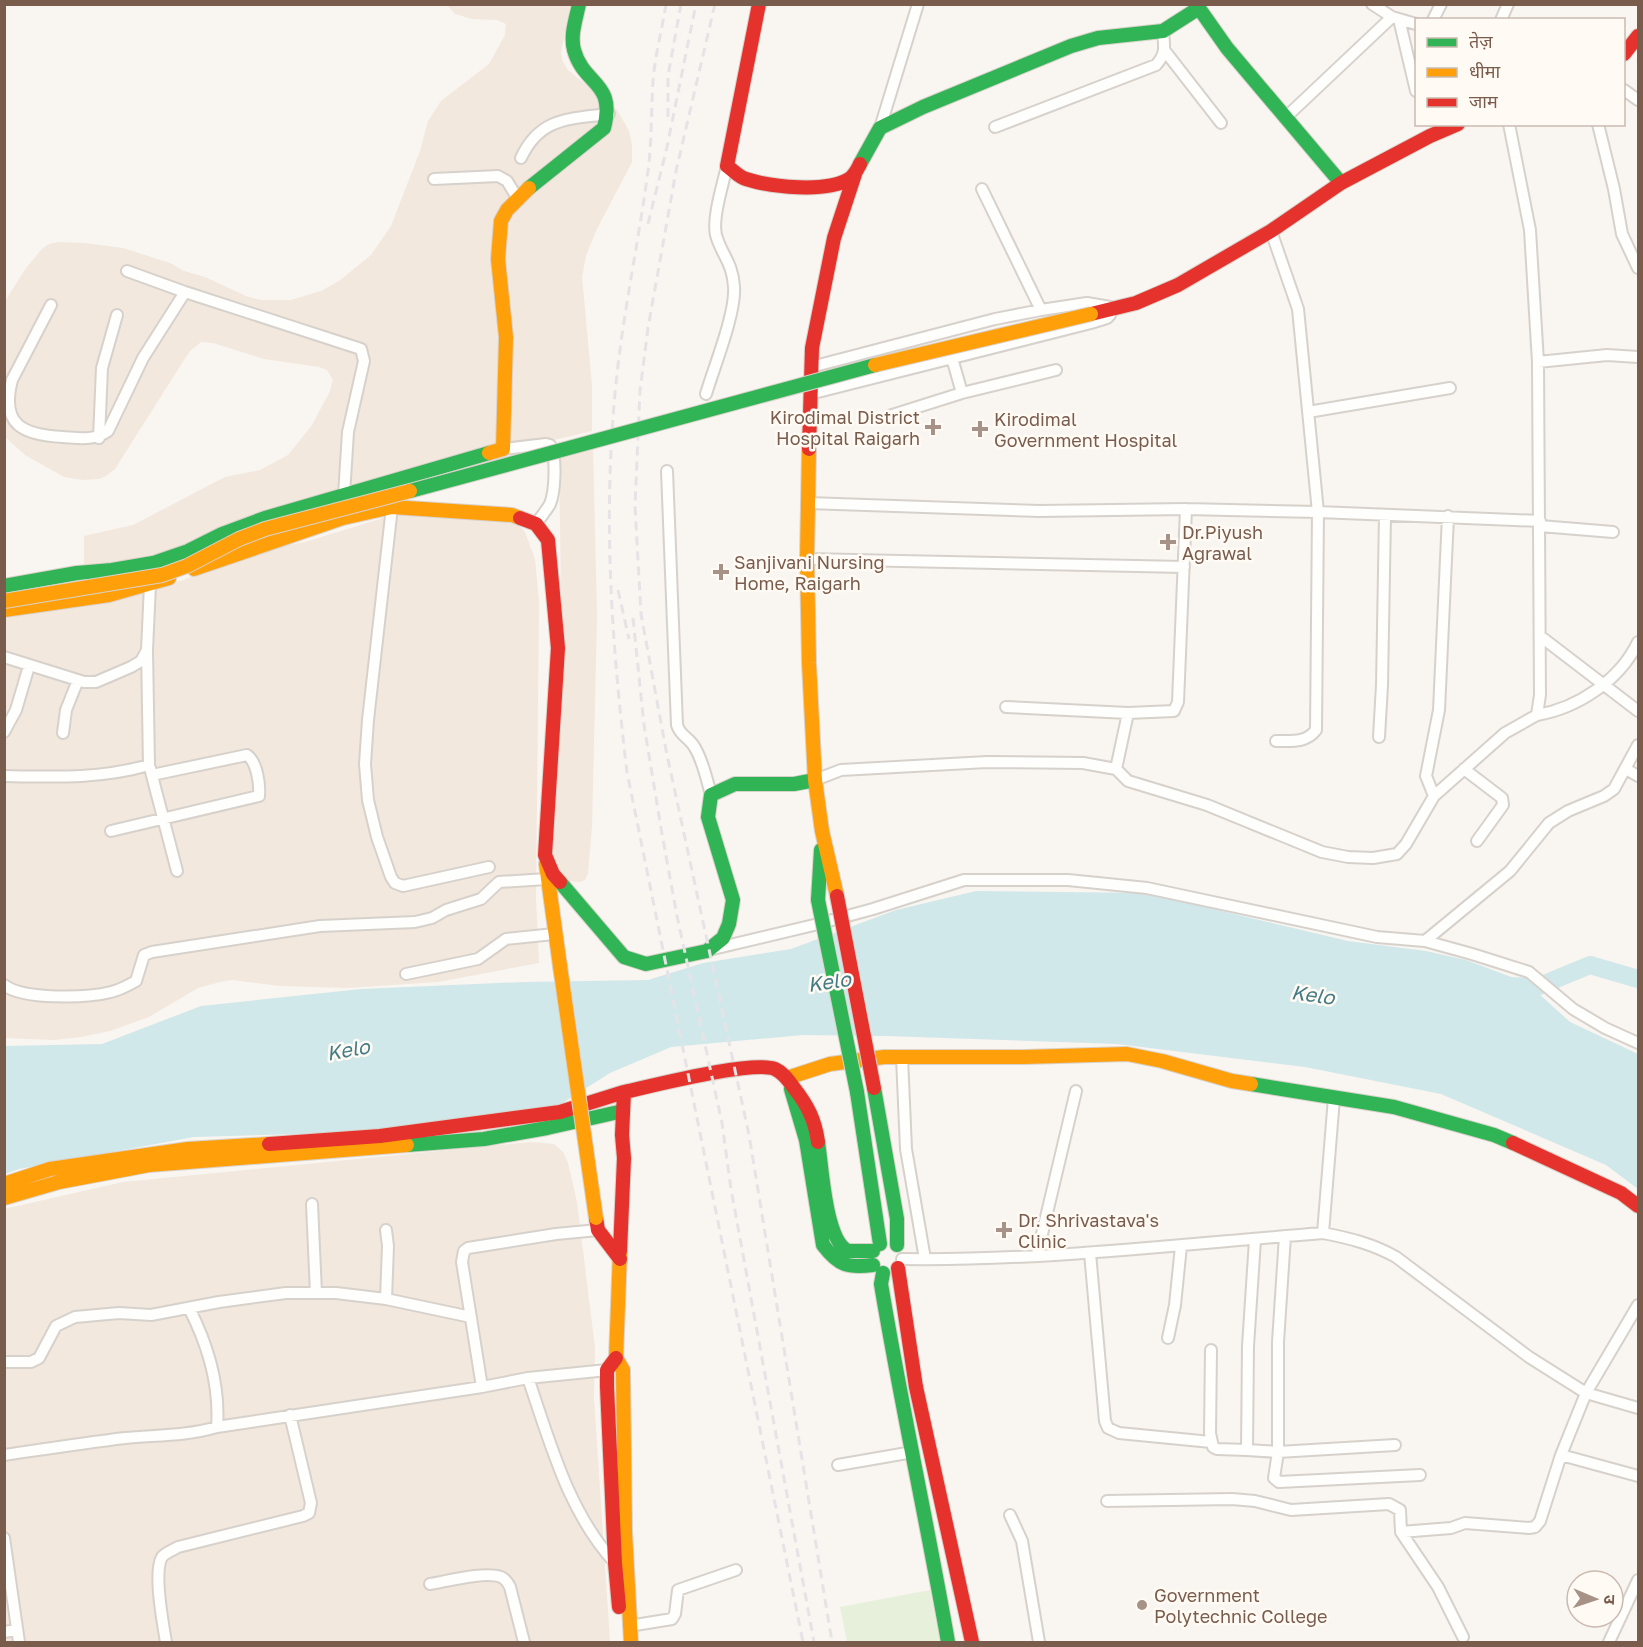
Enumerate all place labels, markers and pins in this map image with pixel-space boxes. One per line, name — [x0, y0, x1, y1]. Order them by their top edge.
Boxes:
place label: Kirodimal District Hospital Raigarh — [770, 406, 920, 449]
place label: Kirodimal Government Hospital — [994, 408, 1178, 451]
marker: Kirodimal District Hospital Raigarh — [924, 418, 942, 436]
marker: Kirodimal Government Hospital — [971, 420, 989, 438]
place label: Dr.Piyush Agrawal — [1182, 521, 1263, 564]
marker: Dr.Piyush Agrawal — [1159, 533, 1177, 551]
place label: Sanjivani Nursing Home, Raigarh — [734, 551, 885, 594]
marker: Sanjivani Nursing Home, Raigarh — [712, 563, 730, 581]
place label: Dr. Shrivastava's Clinic — [1018, 1209, 1159, 1252]
marker: Dr. Shrivastava's Clinic — [995, 1221, 1013, 1239]
place label: Government Polytechnic College — [1154, 1584, 1327, 1627]
marker: Government Polytechnic College — [1135, 1598, 1149, 1612]

